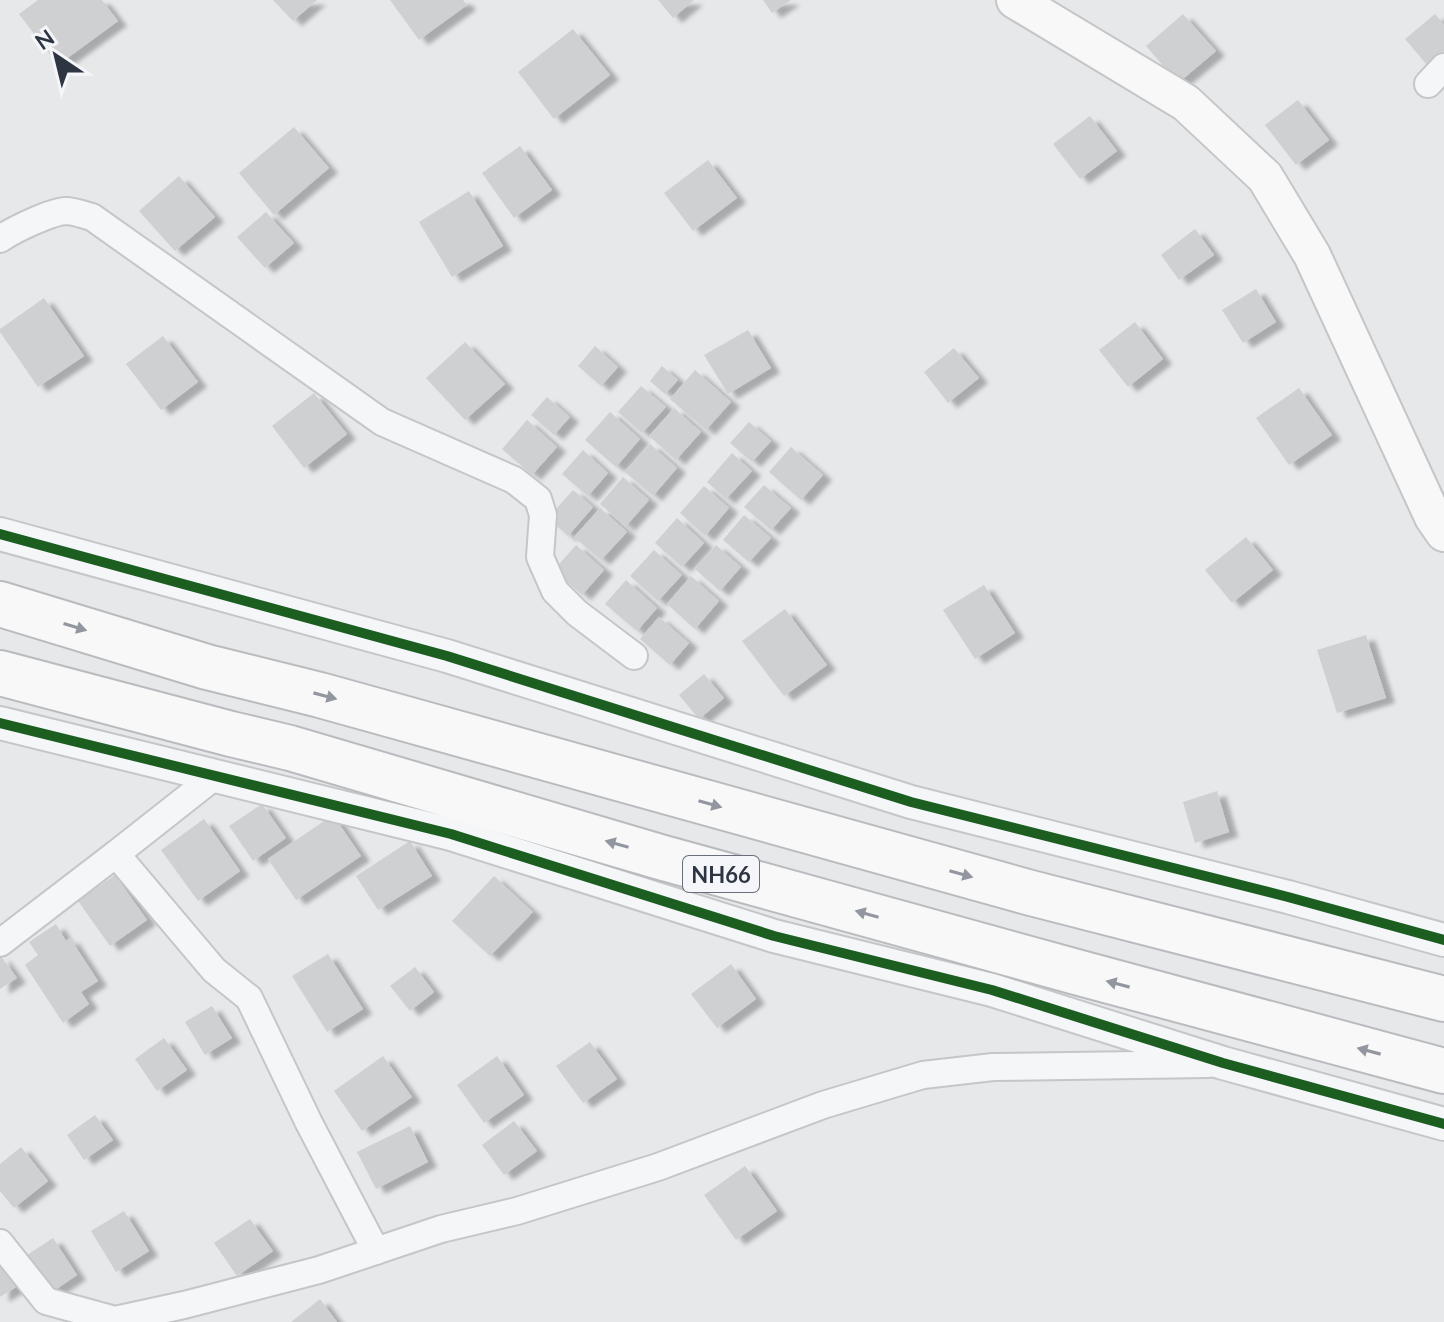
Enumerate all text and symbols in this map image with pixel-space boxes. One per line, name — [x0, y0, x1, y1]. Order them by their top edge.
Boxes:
north arrow — [16, 16, 96, 96]
text: N — [30, 23, 59, 55]
one-way arrow — [63, 621, 87, 634]
one-way arrow — [312, 691, 337, 703]
one-way arrow — [698, 798, 723, 810]
one-way arrow — [604, 837, 628, 850]
road number: NH66 — [683, 856, 759, 892]
one-way arrow — [948, 868, 973, 880]
one-way arrow — [854, 908, 879, 920]
one-way arrow — [1105, 977, 1130, 989]
one-way arrow — [1356, 1044, 1380, 1057]

